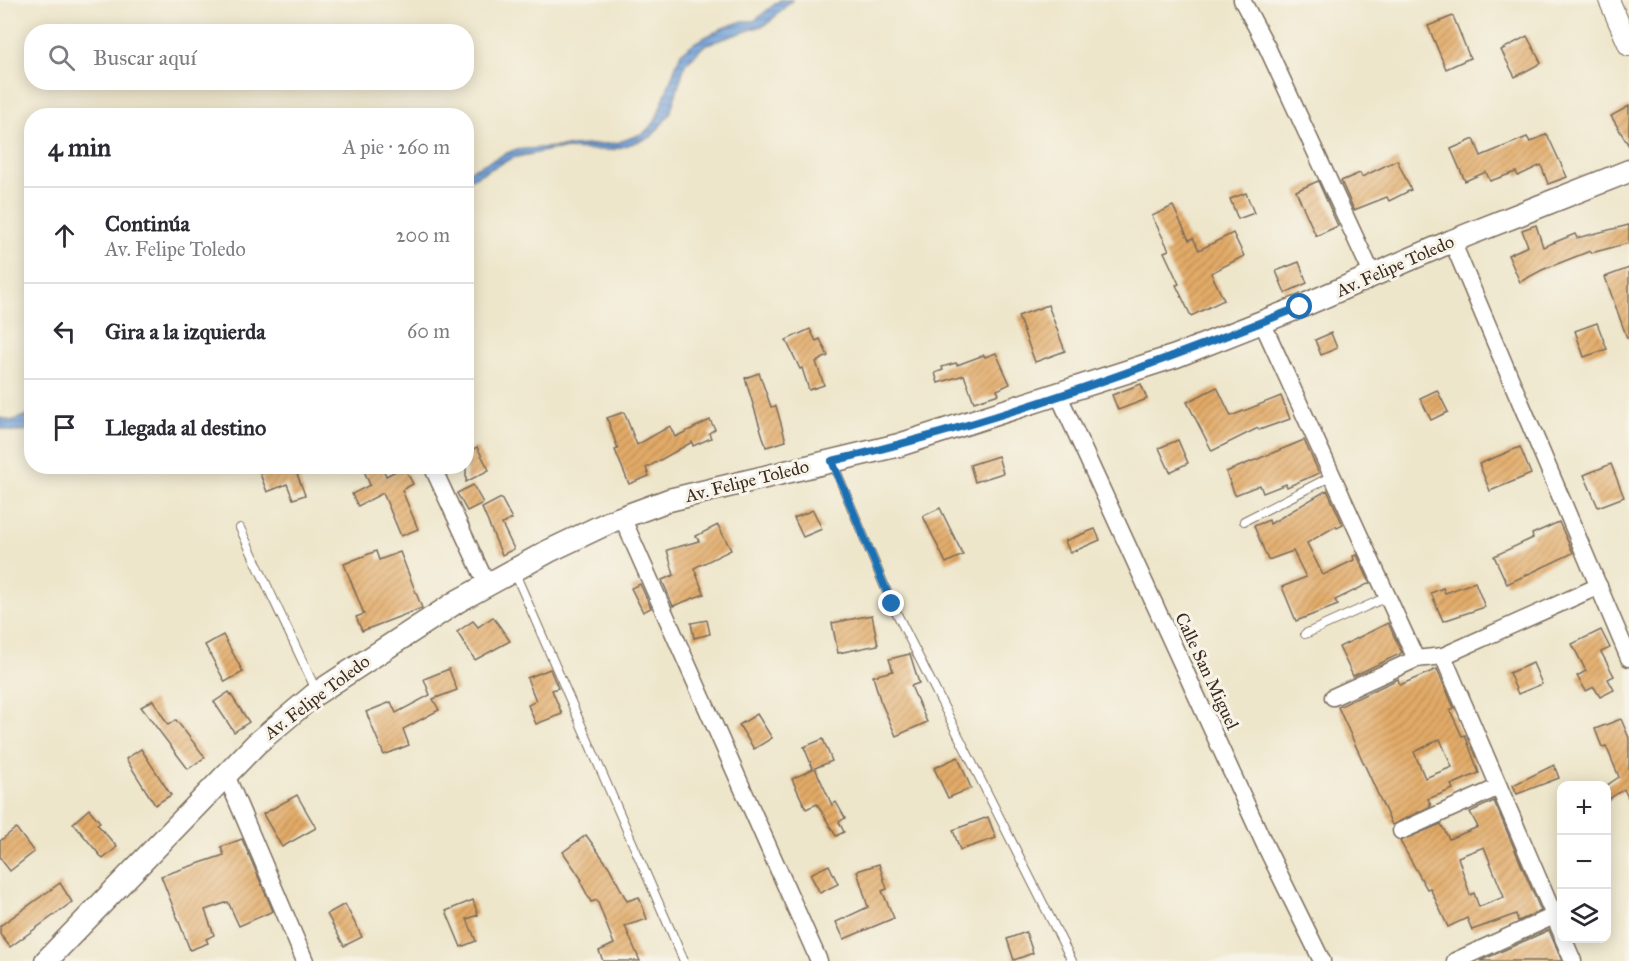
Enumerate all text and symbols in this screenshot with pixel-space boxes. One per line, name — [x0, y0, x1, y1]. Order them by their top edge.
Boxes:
search box — [24, 24, 474, 90]
icon: search — [45, 41, 78, 74]
text: Buscar aquí — [93, 44, 196, 71]
text: 4 min — [48, 131, 111, 163]
text: A pie · 260 m — [343, 135, 450, 159]
text: Continúa — [105, 210, 190, 237]
icon: ahead — [48, 219, 81, 252]
text: 200 m — [396, 223, 450, 247]
street label: Av. Felipe Toledo — [1332, 230, 1457, 302]
text: Av. Felipe Toledo — [105, 237, 246, 261]
route start — [1286, 293, 1312, 319]
icon: left — [48, 315, 81, 348]
text: Gira a la izquierda — [105, 318, 266, 345]
text: 60 m — [407, 319, 450, 343]
icon: arrive — [48, 411, 81, 444]
text: Llegada al destino — [105, 414, 266, 441]
street label: Av. Felipe Toledo — [682, 455, 811, 507]
route end — [878, 590, 904, 616]
street label: Calle San Miguel — [1169, 609, 1244, 734]
street label: Av. Felipe Toledo — [259, 650, 374, 745]
map controls — [1557, 781, 1611, 943]
button: + — [1557, 781, 1611, 835]
button: − — [1557, 835, 1611, 889]
button: layers — [1557, 889, 1611, 943]

